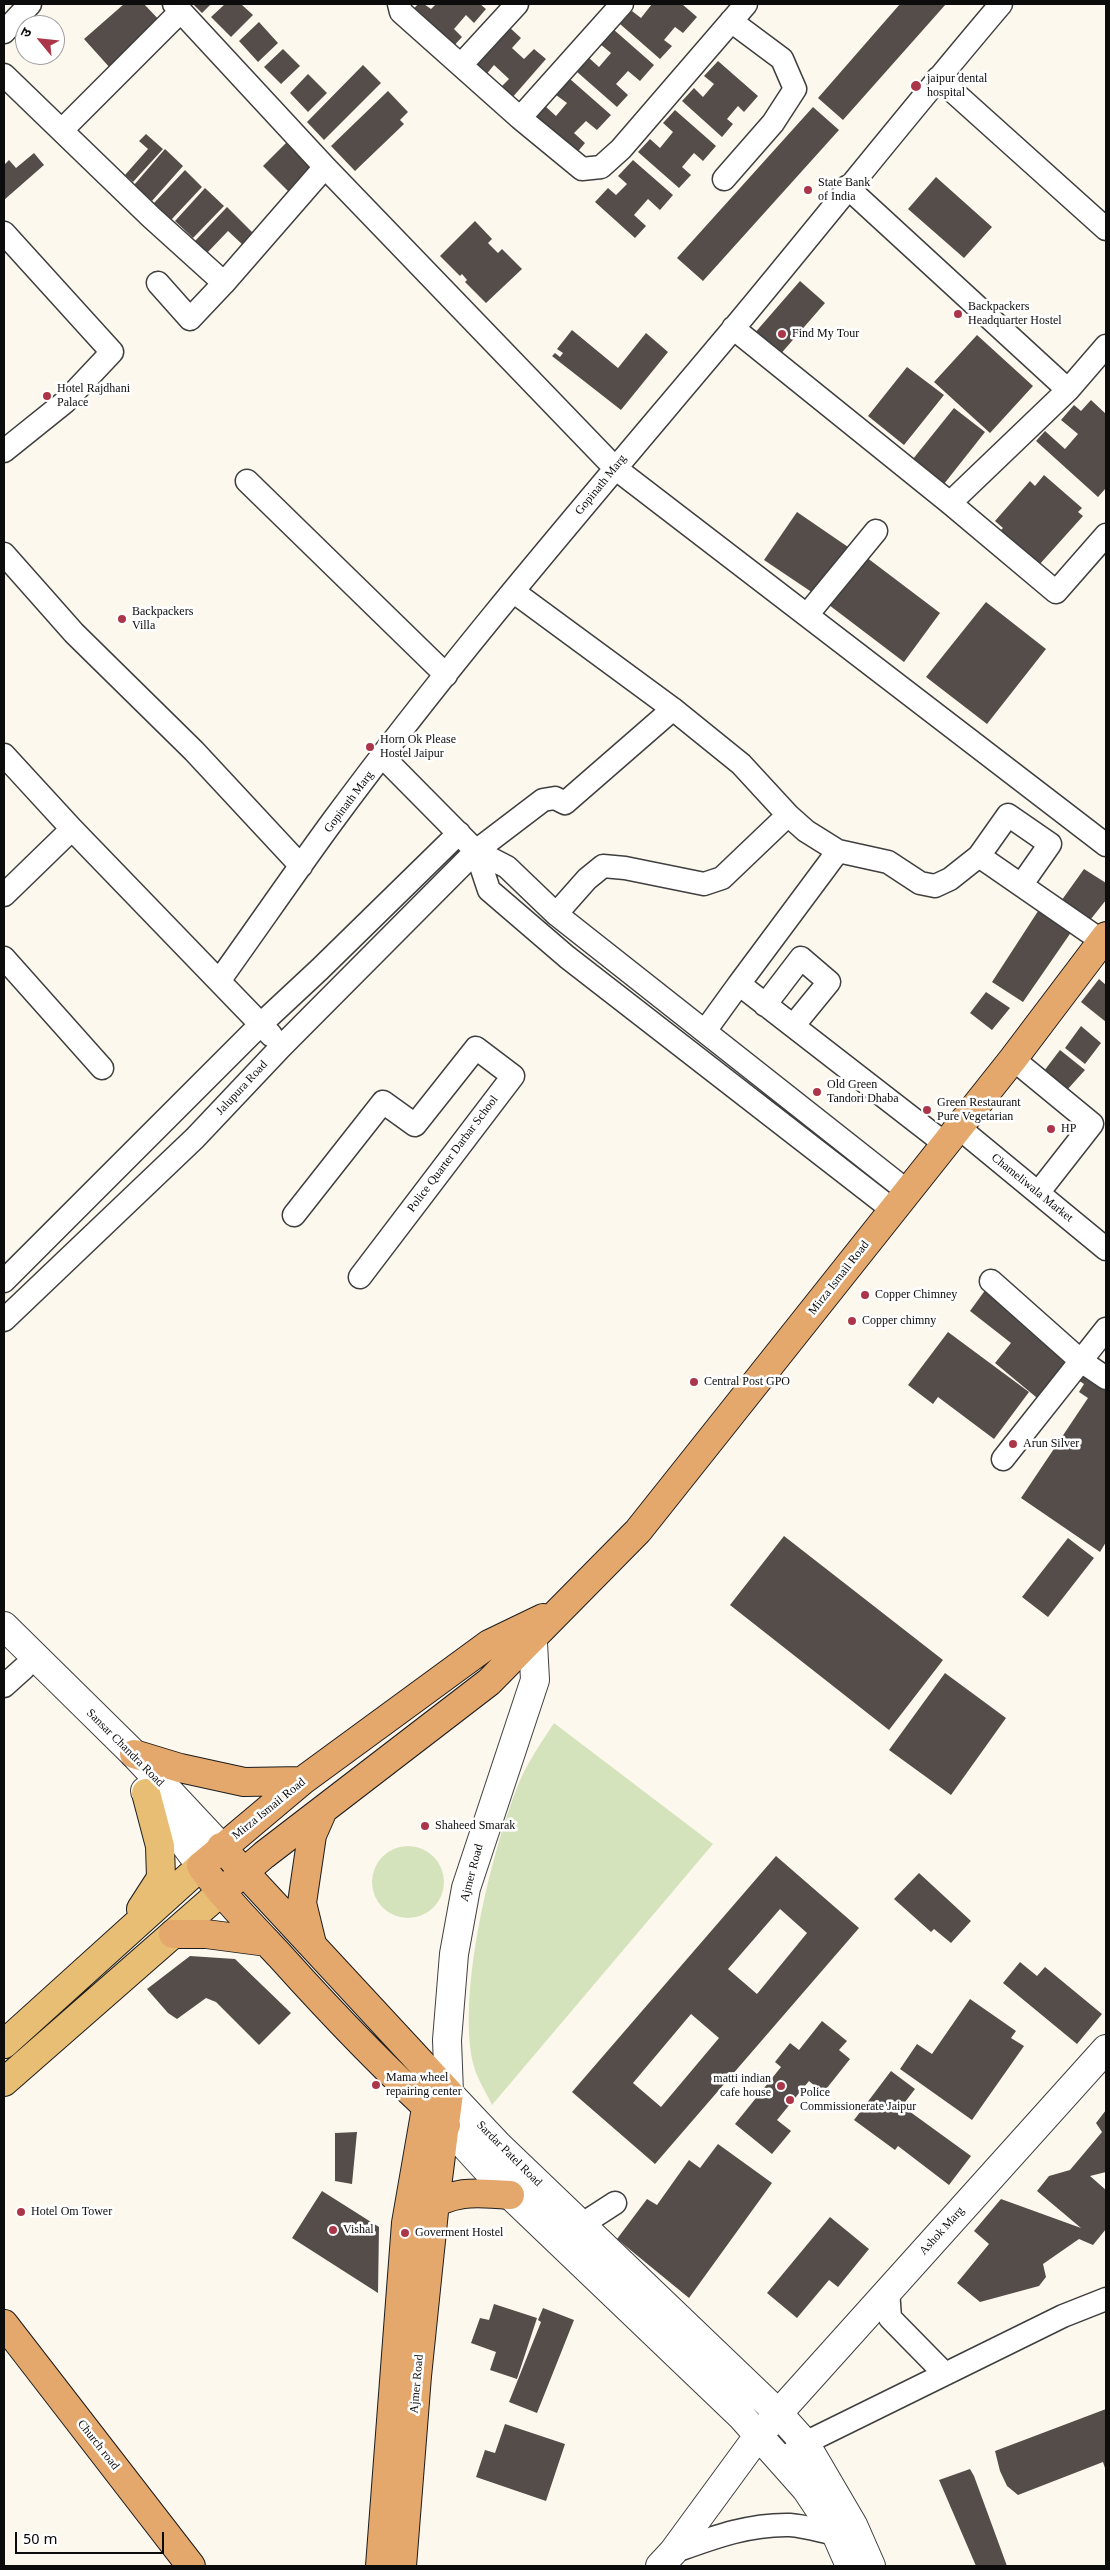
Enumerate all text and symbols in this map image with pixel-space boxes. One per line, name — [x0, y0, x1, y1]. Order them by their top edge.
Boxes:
north arrow — [15, 15, 65, 65]
text: उ — [17, 25, 38, 41]
place label: jaipur dental hospital — [927, 72, 999, 100]
marker: jaipur dental hospital — [909, 79, 923, 93]
place label: State Bank of India — [818, 176, 878, 204]
marker: State Bank of India — [802, 184, 814, 196]
place label: Backpackers Headquarter Hostel — [968, 300, 1080, 328]
marker: Backpackers Headquarter Hostel — [952, 308, 964, 320]
place label: Find My Tour — [792, 327, 865, 341]
marker: Find My Tour — [776, 328, 788, 340]
place label: Hotel Rajdhani Palace — [57, 382, 140, 410]
marker: Hotel Rajdhani Palace — [41, 390, 53, 402]
street label: Gopinath Marg — [569, 447, 633, 523]
place label: Backpackers Villa — [132, 605, 202, 633]
marker: Backpackers Villa — [116, 613, 128, 625]
place label: Horn Ok Please Hostel Jaipur — [380, 733, 467, 761]
marker: Horn Ok Please Hostel Jaipur — [364, 741, 376, 753]
street label: Gopinath Marg — [318, 764, 380, 840]
street label: Jalupura Road — [210, 1054, 274, 1122]
place label: Old Green Tandori Dhaba — [827, 1078, 910, 1106]
street label: Police Quarter Darbar School — [398, 1084, 508, 1224]
marker: Old Green Tandori Dhaba — [811, 1086, 823, 1098]
place label: Green Restaurant Pure Vegetarian — [937, 1096, 1036, 1124]
marker: Green Restaurant Pure Vegetarian — [921, 1104, 933, 1116]
place label: HP — [1061, 1122, 1077, 1136]
marker: HP — [1045, 1123, 1057, 1135]
street label: Chameliwala Market — [983, 1146, 1081, 1230]
street label: Mirza Ismail Road — [802, 1234, 876, 1322]
place label: Copper Chimney — [875, 1288, 969, 1302]
marker: Copper Chimney — [859, 1289, 871, 1301]
place label: Copper chimny — [862, 1314, 947, 1328]
marker: Copper chimny — [846, 1315, 858, 1327]
place label: Central Post GPO — [704, 1375, 801, 1389]
marker: Central Post GPO — [688, 1376, 700, 1388]
place label: Arun Silver — [1023, 1437, 1084, 1451]
marker: Arun Silver — [1007, 1438, 1019, 1450]
street label: Sansar Chandra Road — [77, 1700, 173, 1796]
street label: Mirza Ismail Road — [225, 1772, 313, 1846]
place label: Shaheed Smarak — [435, 1819, 530, 1833]
marker: Shaheed Smarak — [419, 1820, 431, 1832]
street label: Ajmer Road — [457, 1839, 487, 1907]
place label: Mama wheel repairing center — [386, 2071, 477, 2099]
place label: matti indian cafe house — [703, 2072, 771, 2100]
marker: Mama wheel repairing center — [370, 2079, 382, 2091]
marker: matti indian cafe house — [775, 2080, 787, 2092]
place label: Police Commissionerate Jaipur — [800, 2086, 935, 2114]
marker: Police Commissionerate Jaipur — [784, 2094, 796, 2106]
street label: Sardar Patel Road — [468, 2113, 550, 2195]
street label: Ashok Marg — [914, 2201, 970, 2261]
place label: Hotel Om Tower — [31, 2205, 122, 2219]
marker: Hotel Om Tower — [15, 2206, 27, 2218]
place label: Vishal — [343, 2223, 376, 2237]
marker: Vishal — [327, 2224, 339, 2236]
place label: Goverment Hostel — [415, 2226, 518, 2240]
marker: Goverment Hostel — [399, 2227, 411, 2239]
street label: Ajmer Road — [407, 2351, 427, 2417]
street label: Church road — [71, 2413, 125, 2477]
scale bar — [18, 2522, 166, 2554]
text: 50 m — [23, 2531, 57, 2550]

